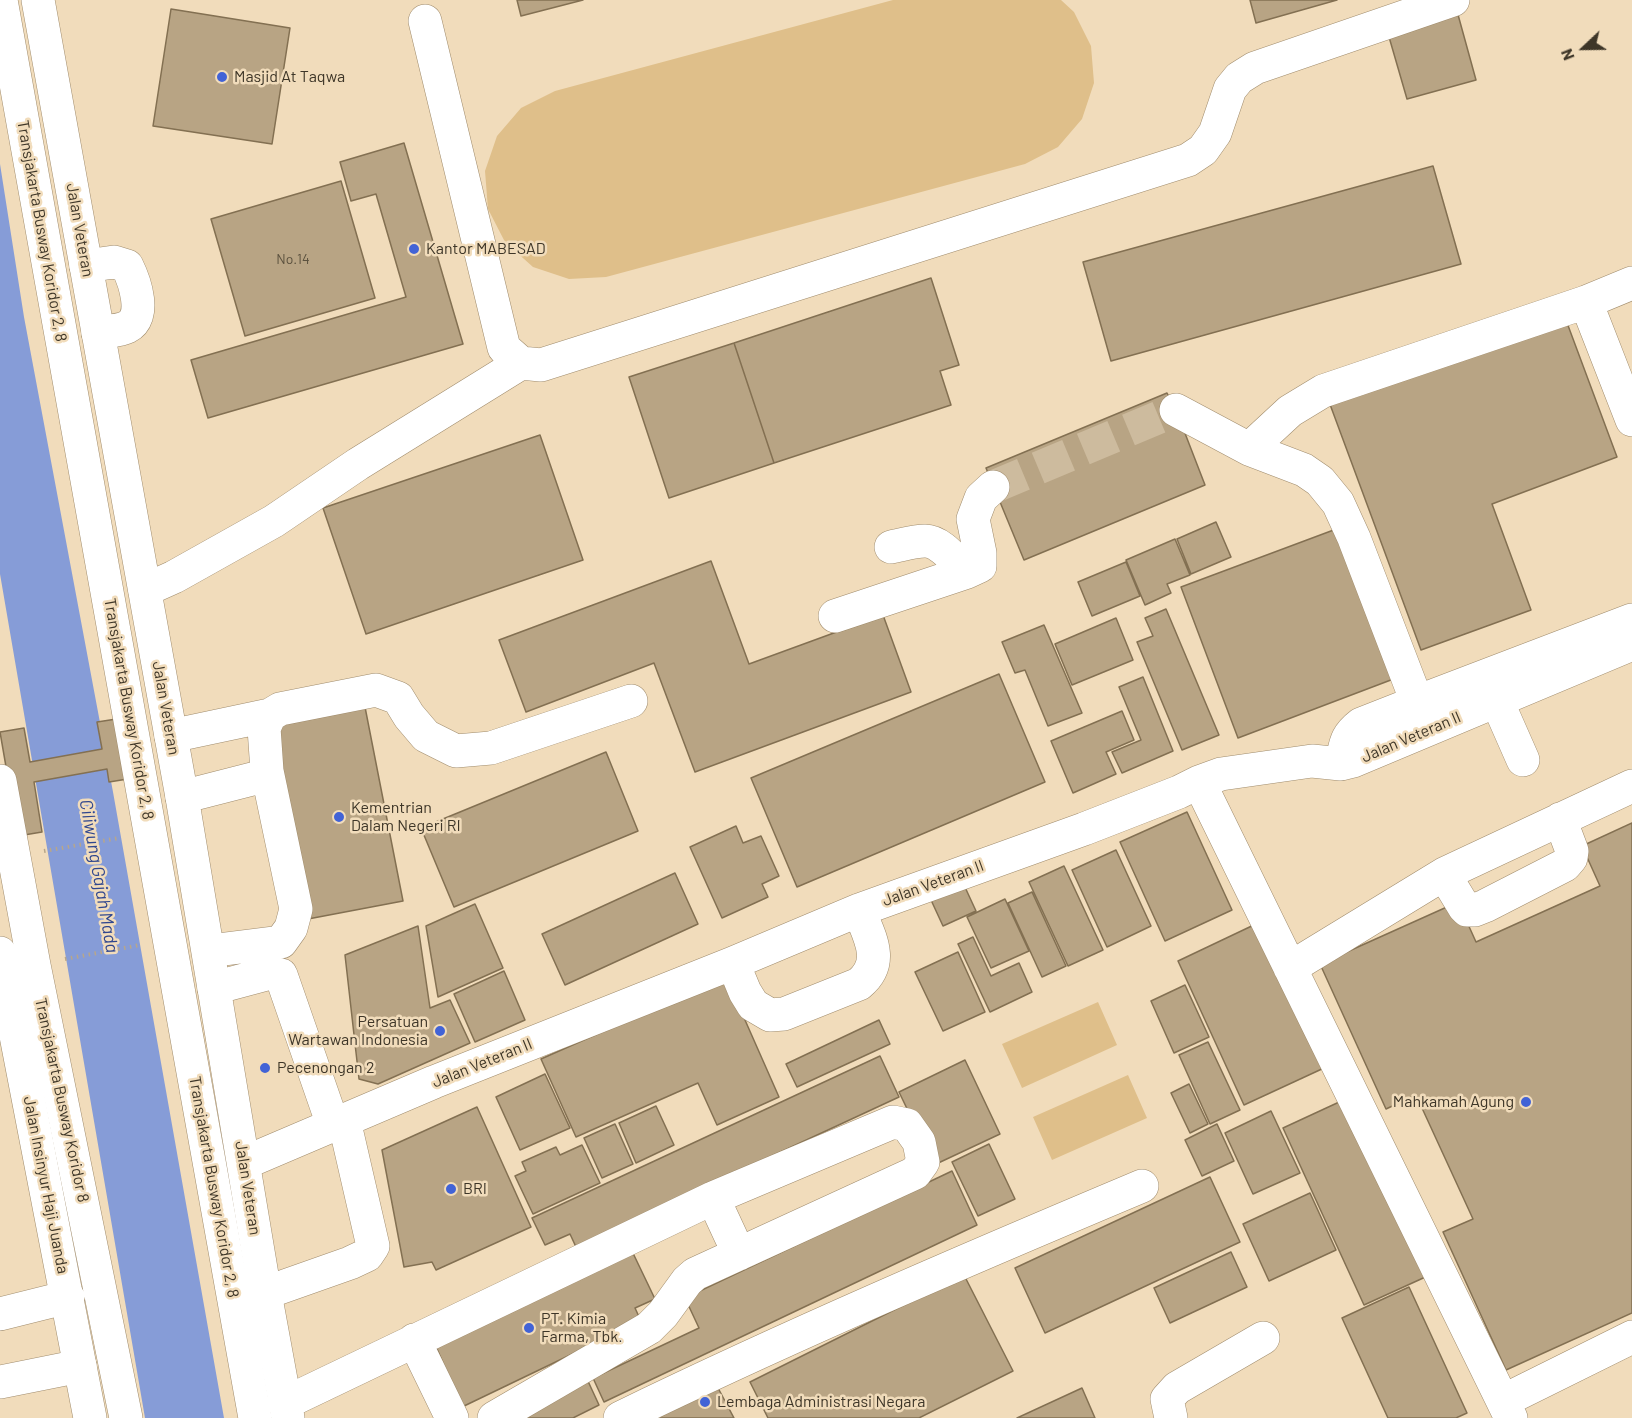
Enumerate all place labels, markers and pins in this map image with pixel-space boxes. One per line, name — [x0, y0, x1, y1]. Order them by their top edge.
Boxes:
place label: Masjid At Taqwa — [234, 67, 345, 87]
marker: Masjid At Taqwa — [215, 70, 229, 84]
place label: Kantor MABESAD — [426, 239, 546, 259]
marker: Kantor MABESAD — [407, 242, 421, 256]
place label: Kementrian Dalam Negeri RI — [351, 798, 461, 836]
marker: Kementrian Dalam Negeri RI — [332, 810, 346, 824]
place label: Persatuan Wartawan Indonesia — [288, 1012, 428, 1050]
marker: Persatuan Wartawan Indonesia — [433, 1024, 447, 1038]
place label: Pecenongan 2 — [277, 1058, 375, 1078]
marker: Pecenongan 2 — [258, 1061, 272, 1075]
place label: Mahkamah Agung — [1393, 1092, 1514, 1112]
marker: Mahkamah Agung — [1519, 1095, 1533, 1109]
place label: BRI — [463, 1179, 487, 1199]
marker: BRI — [444, 1182, 458, 1196]
place label: PT. Kimia Farma, Tbk. — [541, 1309, 623, 1347]
marker: PT. Kimia Farma, Tbk. — [522, 1321, 536, 1335]
place label: Lembaga Administrasi Negara — [717, 1392, 925, 1412]
marker: Lembaga Administrasi Negara — [698, 1395, 712, 1409]

